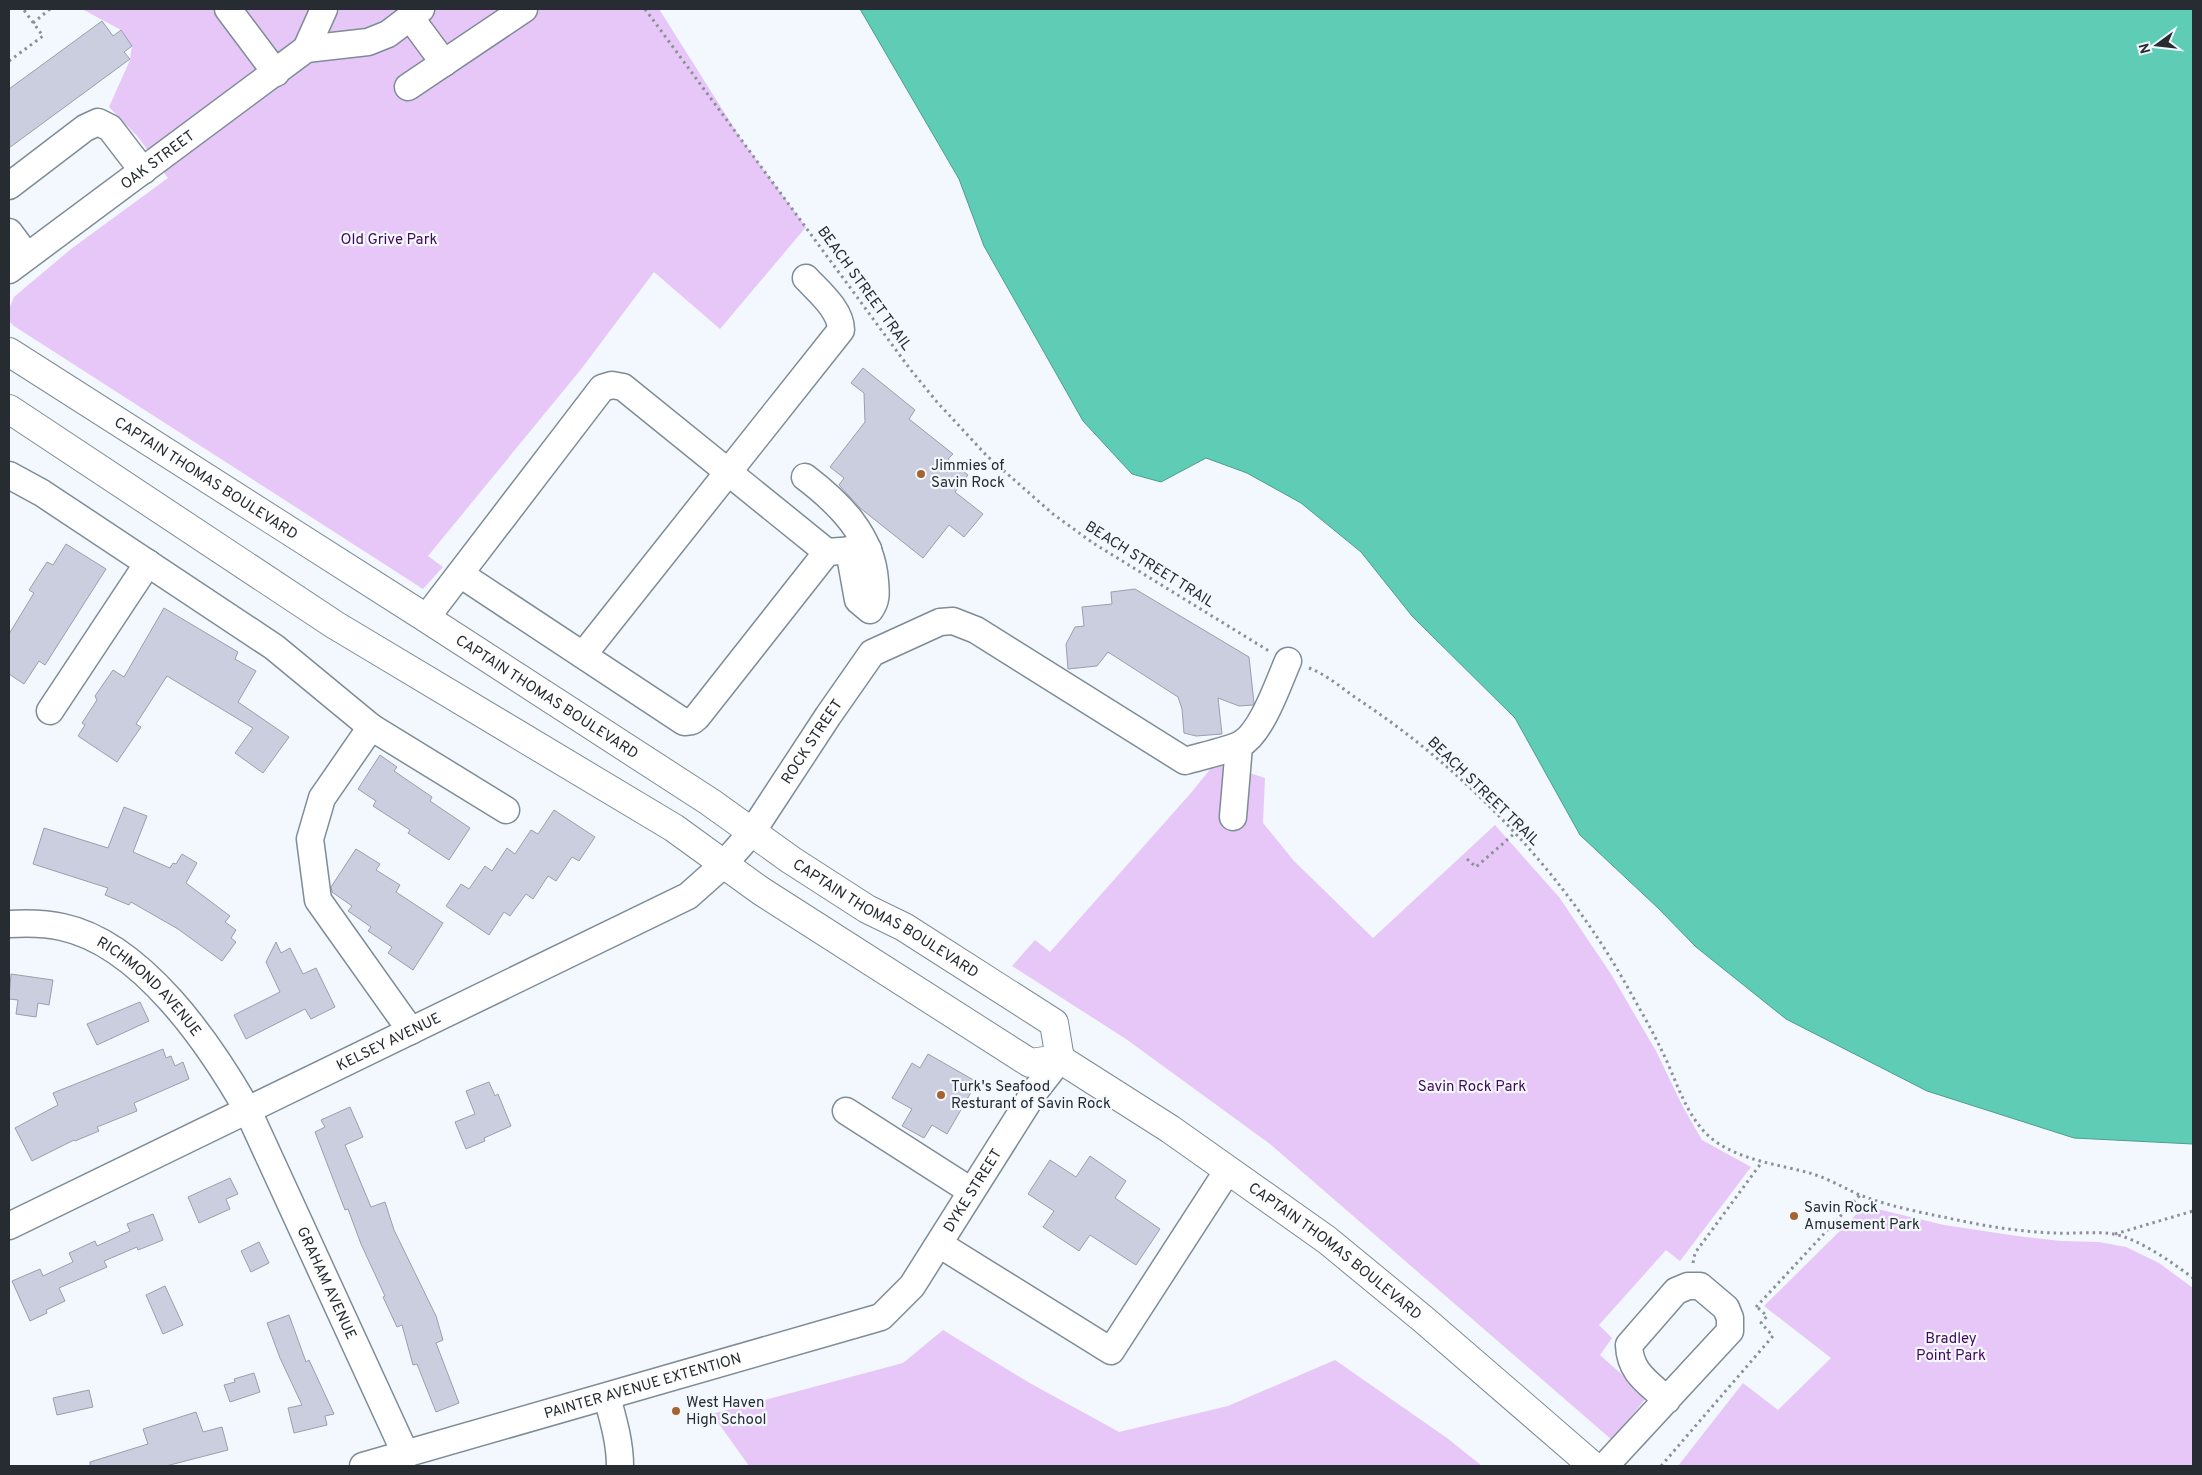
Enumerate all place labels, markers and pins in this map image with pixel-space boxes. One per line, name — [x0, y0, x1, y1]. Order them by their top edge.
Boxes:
place label: Jimmies of Savin Rock — [931, 457, 1005, 493]
marker: Jimmies of Savin Rock — [915, 468, 927, 480]
place label: Turk's Seafood Resturant of Savin Rock — [951, 1078, 1111, 1114]
marker: Turk's Seafood Resturant of Savin Rock — [935, 1089, 947, 1101]
place label: Savin Rock Amusement Park — [1804, 1199, 1920, 1235]
marker: Savin Rock Amusement Park — [1788, 1210, 1800, 1222]
place label: West Haven High School — [686, 1394, 767, 1430]
marker: West Haven High School — [670, 1405, 682, 1417]

